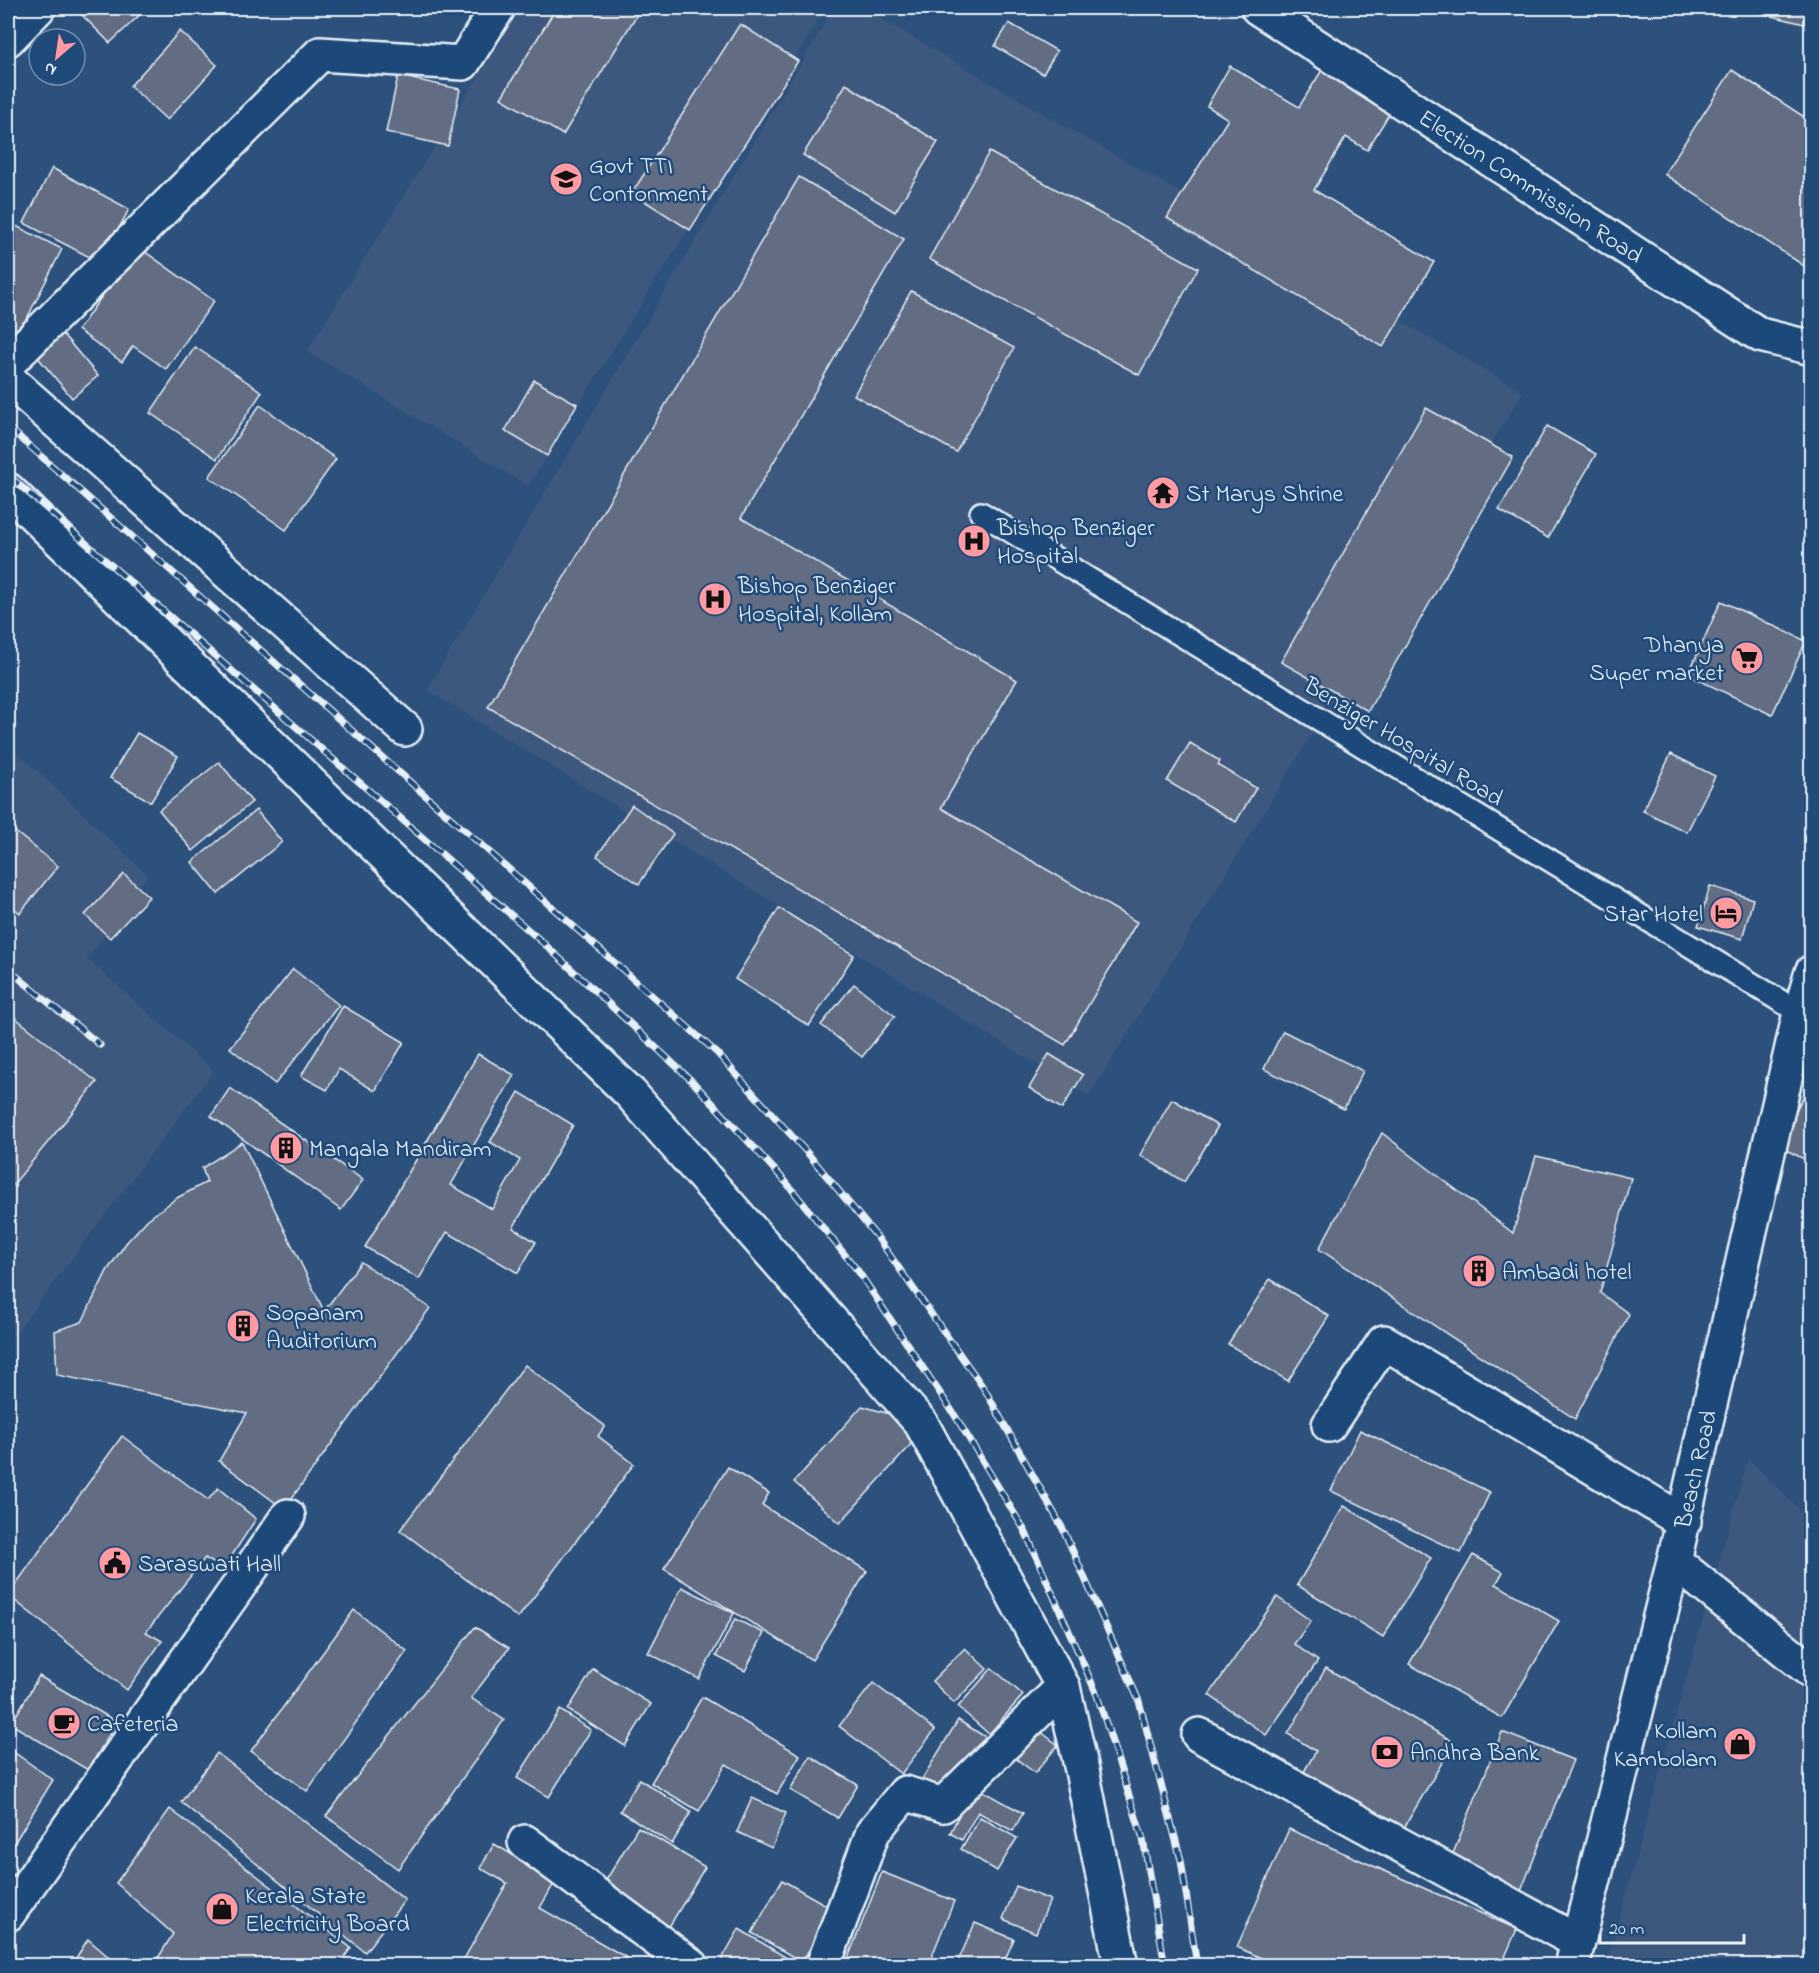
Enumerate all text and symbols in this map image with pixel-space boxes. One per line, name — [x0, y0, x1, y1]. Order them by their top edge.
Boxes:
north arrow — [27, 27, 87, 87]
text: N — [40, 55, 61, 81]
street label: Election Commission Road — [1411, 102, 1649, 274]
place label: Govt TTI Contonment — [589, 150, 708, 213]
school or university icon: Govt TTI Contonment — [548, 161, 584, 197]
temple icon: St Marys Shrine — [1145, 475, 1181, 511]
place label: St Marys Shrine — [1186, 478, 1343, 514]
place label: Bishop Benziger Hospital — [996, 512, 1155, 575]
hospital icon: Bishop Benziger Hospital — [956, 523, 992, 559]
place label: Bishop Benziger Hospital, Kollam — [737, 570, 896, 633]
hospital icon: Bishop Benziger Hospital, Kollam — [697, 581, 733, 617]
place label: Dhanya Super market — [1589, 629, 1724, 692]
supermarket icon: Dhanya Super market — [1729, 640, 1765, 676]
street label: Benziger Hospital Road — [1295, 669, 1510, 817]
hotel icon: Star Hotel — [1708, 895, 1744, 931]
place label: Star Hotel — [1604, 898, 1703, 933]
building icon: Mangala Mandiram — [268, 1130, 304, 1166]
place label: Mangala Mandiram — [309, 1133, 491, 1168]
building icon: Ambadi hotel — [1461, 1253, 1497, 1289]
place label: Ambadi hotel — [1502, 1256, 1632, 1291]
place label: Sopanam Auditorium — [266, 1297, 377, 1360]
building icon: Sopanam Auditorium — [225, 1308, 261, 1344]
street label: Beach Road — [1667, 1407, 1728, 1533]
public building icon: Saraswati Hall — [97, 1545, 133, 1581]
place label: Saraswati Hall — [138, 1548, 281, 1583]
cafe icon: Cafeteria — [46, 1705, 82, 1741]
place label: Cafeteria — [87, 1708, 179, 1743]
place label: Kollam Kambolam — [1614, 1715, 1717, 1778]
shop icon: Kollam Kambolam — [1722, 1726, 1758, 1762]
bank icon: Andhra Bank — [1369, 1734, 1405, 1770]
place label: Andhra Bank — [1410, 1737, 1540, 1772]
place label: Kerala State Electricity Board — [245, 1880, 410, 1944]
shop icon: Kerala State Electricity Board — [204, 1891, 240, 1927]
scale bar — [1600, 1907, 1744, 1945]
text: 20 m — [1609, 1917, 1644, 1943]

